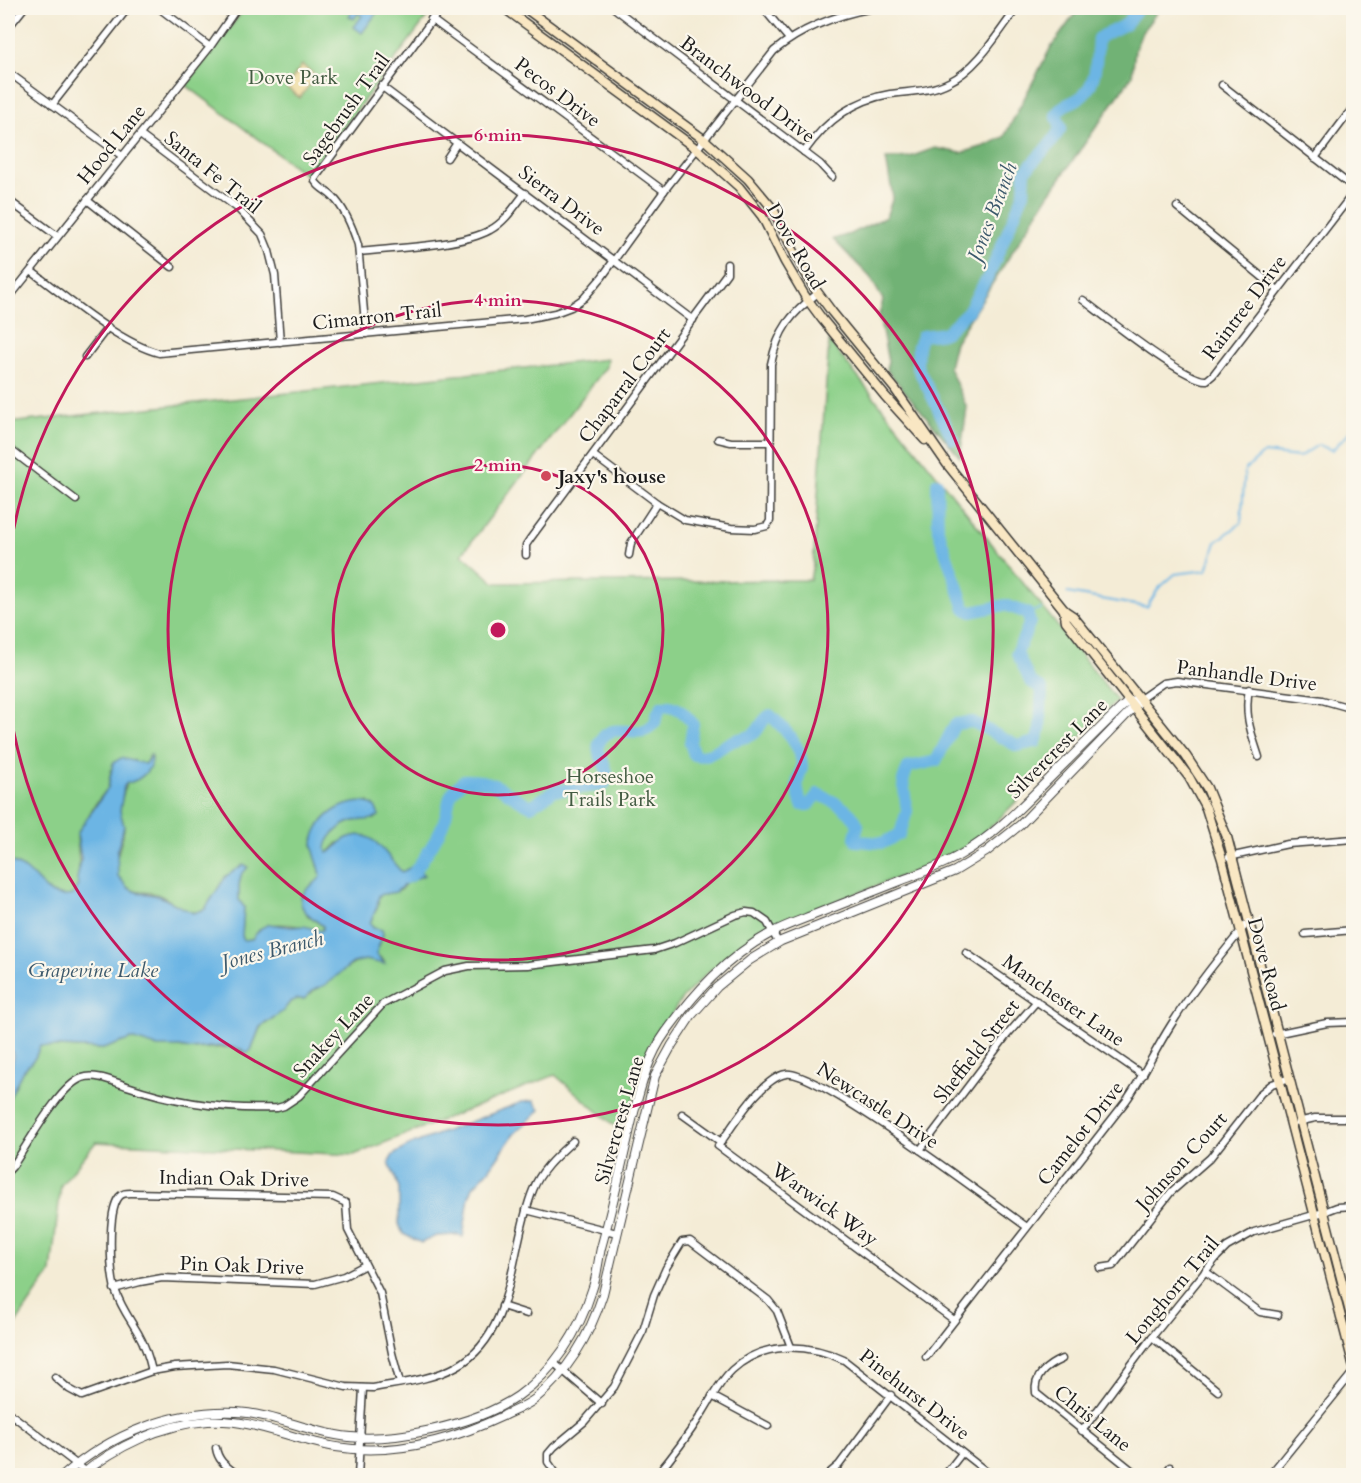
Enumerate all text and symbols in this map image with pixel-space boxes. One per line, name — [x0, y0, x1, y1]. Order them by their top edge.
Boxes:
street label: Branchwood Drive — [674, 30, 821, 149]
street label: Sagebrush Trail — [297, 48, 396, 171]
street label: Pecos Drive — [509, 51, 606, 134]
park label: Dove Park — [248, 64, 338, 91]
street label: Hood Lane — [71, 99, 152, 190]
text: 6 min — [474, 123, 522, 148]
street label: Santa Fe Trail — [159, 125, 267, 220]
water label: Jones Branch — [958, 158, 1025, 271]
street label: Sierra Drive — [513, 159, 610, 242]
street label: Dove Road — [760, 198, 831, 295]
street label: Raintree Drive — [1196, 249, 1293, 365]
text: 4 min — [474, 288, 522, 313]
street label: Cimarron Trail — [311, 296, 443, 337]
street label: Chaparral Court — [572, 321, 677, 449]
text: 2 min — [474, 453, 522, 478]
place label: Jaxy's house — [555, 463, 666, 490]
marker: Jaxy's house — [539, 469, 553, 483]
centre of rings — [488, 620, 508, 640]
street label: Panhandle Drive — [1175, 653, 1319, 698]
street label: Silvercrest Lane — [1001, 692, 1114, 805]
park label: Horseshoe Trails Park — [564, 763, 656, 813]
street label: Dove Road — [1241, 914, 1292, 1014]
water label: Jones Branch — [213, 924, 326, 978]
street label: Manchester Lane — [997, 948, 1130, 1053]
water label: Grapevine Lake — [28, 956, 159, 985]
street label: Snakey Lane — [287, 987, 380, 1084]
street label: Sheffield Street — [927, 993, 1026, 1109]
street label: Silvercrest Lane — [588, 1053, 651, 1187]
street label: Newcastle Drive — [811, 1056, 944, 1155]
street label: Camelot Drive — [1031, 1075, 1130, 1191]
street label: Johnson Court — [1128, 1105, 1234, 1219]
street label: Warwick Way — [765, 1156, 884, 1253]
street label: Indian Oak Drive — [159, 1164, 309, 1193]
street label: Longhorn Trail — [1119, 1231, 1225, 1350]
street label: Pin Oak Drive — [179, 1250, 305, 1281]
street label: Pinehurst Drive — [854, 1343, 976, 1446]
street label: Chris Lane — [1048, 1379, 1137, 1458]

